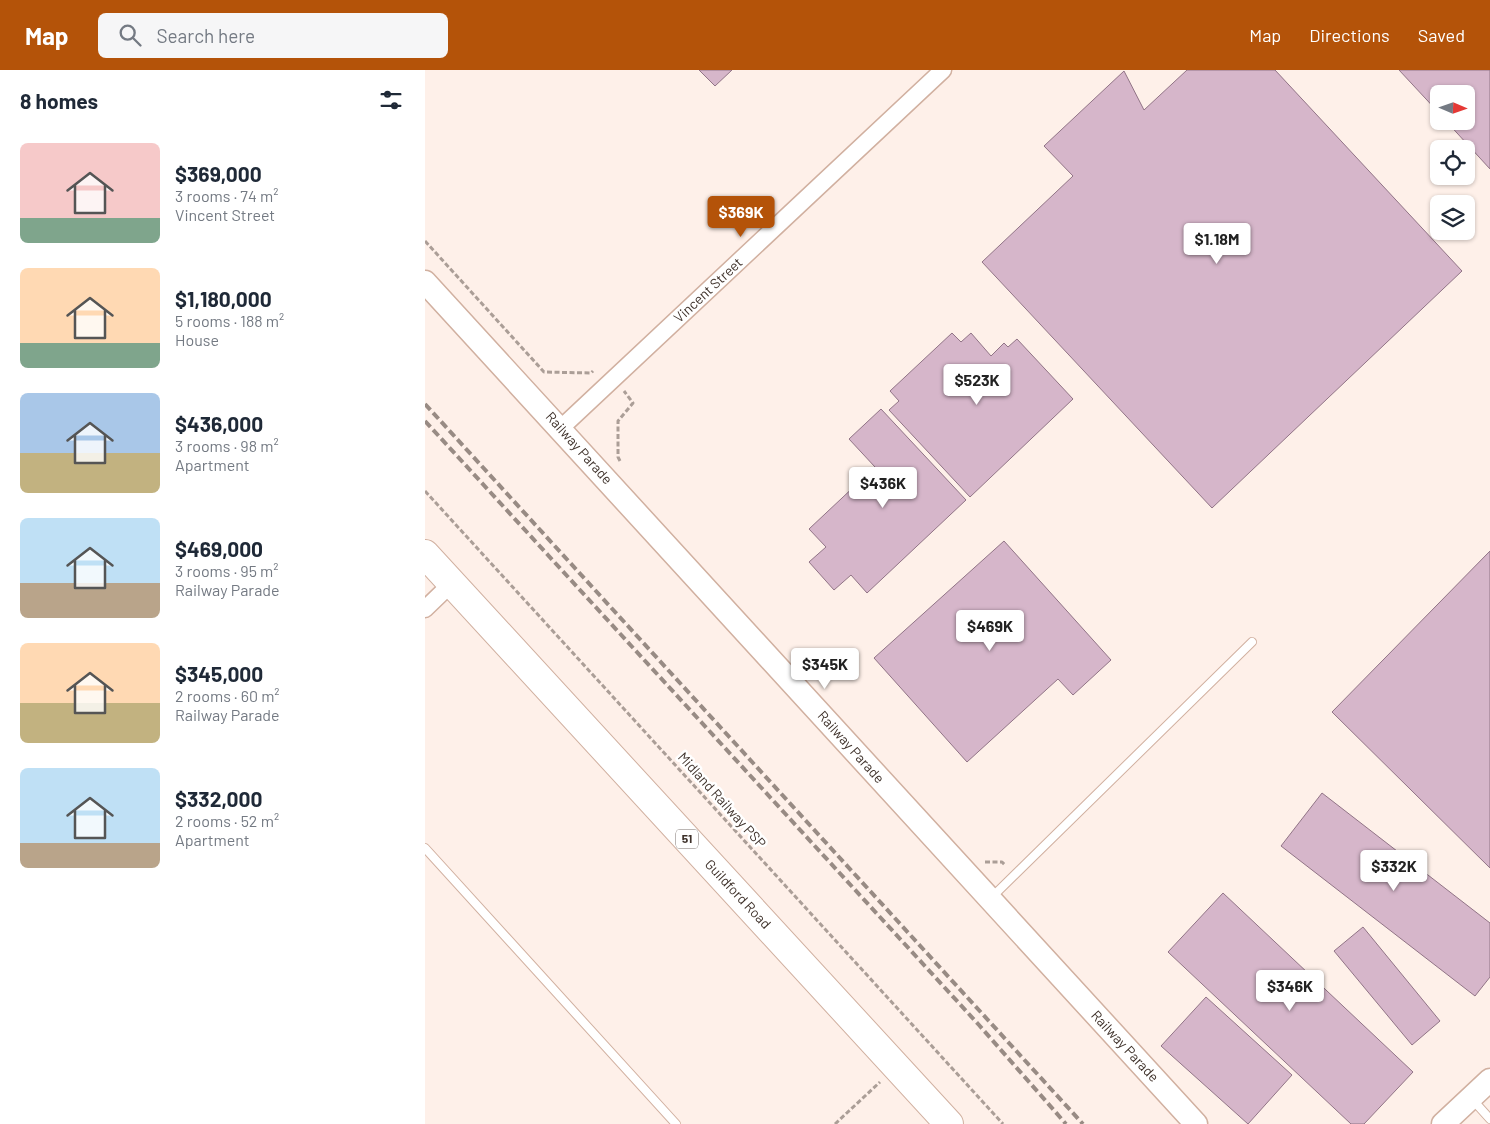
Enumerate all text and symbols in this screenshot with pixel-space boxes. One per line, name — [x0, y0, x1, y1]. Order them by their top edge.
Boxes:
search box — [98, 13, 448, 58]
text: Map — [25, 21, 68, 50]
icon: search — [116, 21, 144, 49]
text: Search here — [156, 24, 255, 47]
text: Map — [1249, 24, 1281, 46]
text: Directions — [1309, 24, 1390, 46]
text: Saved — [1418, 24, 1465, 46]
north arrow — [1430, 85, 1475, 130]
map controls — [1430, 85, 1475, 240]
icon: filters — [377, 86, 405, 114]
text: 8 homes — [20, 88, 98, 113]
button: locate — [1430, 140, 1475, 185]
text: $369,000 — [175, 161, 262, 186]
icon: home — [60, 163, 120, 223]
text: 3 rooms · 74 m² — [175, 186, 278, 205]
button: layers — [1430, 195, 1475, 240]
pin: $369K — [706, 196, 776, 238]
text: $369K — [719, 202, 763, 221]
text: Vincent Street — [175, 205, 275, 224]
pin: $1.18M — [1176, 222, 1258, 265]
text: $1.18M — [1195, 229, 1239, 248]
street label: Vincent Street — [670, 254, 746, 326]
text: $1,180,000 — [175, 286, 272, 311]
icon: home — [60, 288, 120, 348]
text: 5 rooms · 188 m² — [175, 311, 284, 330]
text: House — [175, 330, 219, 349]
pin: $523K — [942, 364, 1012, 406]
text: $523K — [954, 370, 1000, 389]
street label: Railway Parade — [542, 408, 616, 487]
text: $436,000 — [175, 411, 263, 436]
icon: home — [60, 413, 120, 473]
text: 3 rooms · 98 m² — [175, 436, 279, 455]
text: Apartment — [175, 455, 250, 474]
pin: $436K — [848, 466, 918, 509]
text: $436K — [860, 473, 906, 492]
text: $469,000 — [175, 536, 263, 561]
icon: home — [60, 538, 120, 598]
text: 3 rooms · 95 m² — [175, 561, 279, 580]
text: Railway Parade — [175, 580, 280, 599]
pin: $469K — [955, 610, 1025, 652]
text: $469K — [967, 616, 1013, 635]
pin: $345K — [790, 648, 860, 690]
text: $345K — [802, 654, 848, 673]
text: $345,000 — [175, 661, 263, 686]
icon: home — [60, 663, 120, 723]
text: 2 rooms · 60 m² — [175, 686, 280, 705]
text: Railway Parade — [175, 705, 280, 724]
street label: Railway Parade — [814, 707, 888, 786]
street label: Midland Railway PSP — [675, 748, 770, 851]
text: $332,000 — [175, 786, 262, 811]
icon: home — [60, 788, 120, 848]
text: 2 rooms · 52 m² — [175, 811, 279, 830]
text: Apartment — [175, 830, 250, 849]
road number: 51 — [676, 830, 698, 849]
pin: $332K — [1359, 850, 1429, 892]
street label: Guildford Road — [702, 855, 775, 932]
text: $332K — [1371, 856, 1417, 875]
pin: $346K — [1255, 970, 1325, 1012]
text: $346K — [1267, 976, 1313, 995]
street label: Railway Parade — [1088, 1006, 1163, 1085]

